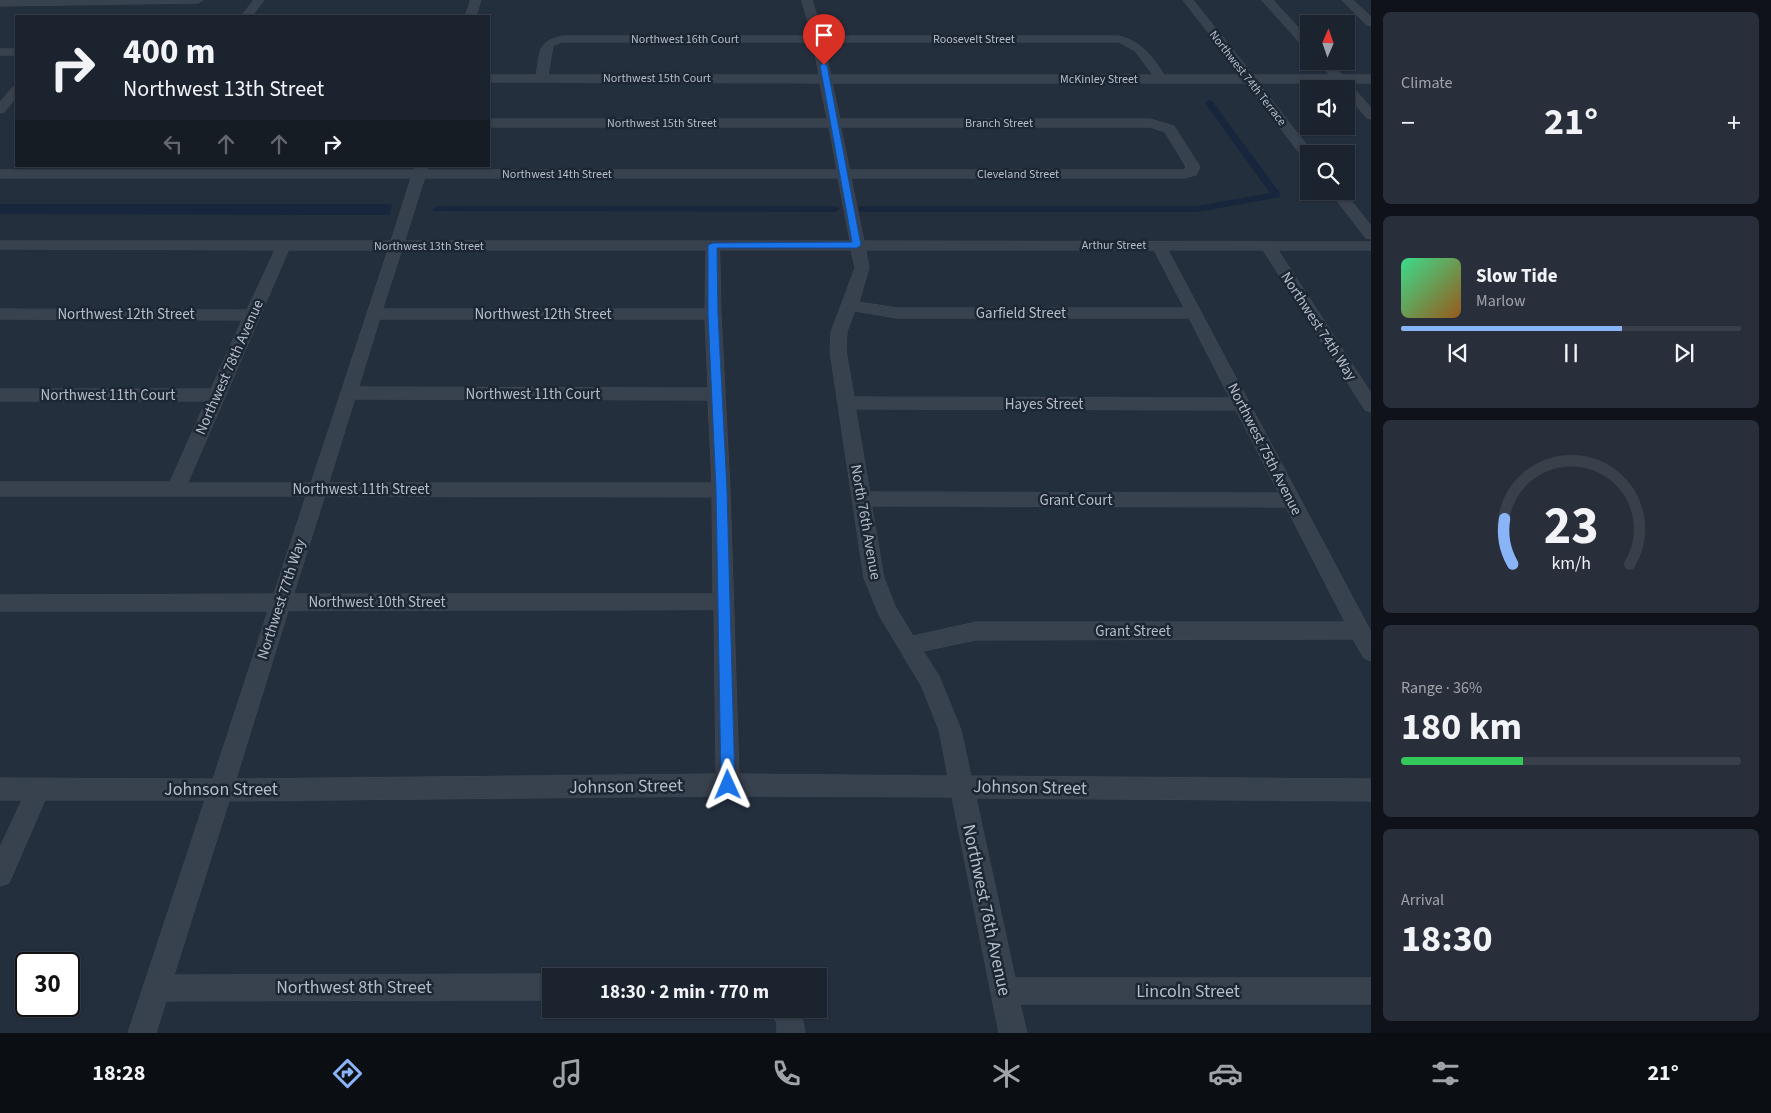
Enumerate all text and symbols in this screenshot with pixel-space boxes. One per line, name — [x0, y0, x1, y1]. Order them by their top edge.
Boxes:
pin — [803, 14, 845, 65]
north arrow — [1300, 15, 1355, 70]
map controls — [1300, 15, 1355, 200]
icon: arrive — [810, 21, 838, 49]
text: 400 m — [123, 27, 215, 77]
street label: Northwest 74th Terrace — [1205, 27, 1290, 130]
street label: Northwest 16th Court — [631, 31, 739, 48]
street label: Roosevelt Street — [933, 31, 1015, 48]
icon: right — [40, 35, 105, 100]
street label: Northwest 15th Court — [603, 70, 711, 87]
street label: McKinley Street — [1060, 71, 1138, 88]
text: Climate — [1401, 72, 1452, 94]
text: Northwest 13th Street — [123, 73, 324, 105]
button: sound — [1300, 80, 1355, 135]
text: 21° — [1544, 95, 1598, 149]
text: − — [1401, 103, 1415, 143]
text: + — [1727, 103, 1741, 143]
street label: Northwest 15th Street — [607, 115, 717, 132]
street label: Branch Street — [965, 115, 1033, 132]
icon: left — [159, 130, 187, 158]
icon: ahead — [212, 130, 240, 158]
icon: ahead — [265, 130, 293, 158]
icon: right — [318, 130, 346, 158]
button: search — [1300, 145, 1355, 200]
street label: Northwest 14th Street — [502, 166, 612, 183]
street label: Cleveland Street — [977, 166, 1059, 183]
street label: Arthur Street — [1082, 237, 1146, 254]
street label: Northwest 13th Street — [374, 238, 484, 255]
text: Slow Tide — [1476, 263, 1557, 290]
street label: Northwest 74th Way — [1276, 268, 1362, 385]
text: Marlow — [1476, 290, 1525, 312]
street label: Northwest 78th Avenue — [190, 296, 269, 438]
street label: Garfield Street — [976, 303, 1066, 324]
street label: Northwest 12th Street — [57, 304, 195, 325]
street label: Northwest 12th Street — [474, 304, 612, 325]
icon: previous — [1444, 339, 1472, 367]
icon: pause — [1557, 339, 1585, 367]
icon: next — [1670, 339, 1698, 367]
street label: Northwest 75th Avenue — [1222, 379, 1307, 519]
street label: Northwest 11th Court — [466, 384, 600, 405]
street label: Northwest 11th Court — [41, 385, 175, 406]
street label: Hayes Street — [1005, 394, 1083, 415]
street label: North 76th Avenue — [845, 463, 886, 581]
street label: Northwest 11th Street — [292, 479, 430, 500]
street label: Grant Court — [1039, 490, 1113, 511]
text: 23 — [1544, 490, 1598, 564]
street label: Northwest 77th Way — [252, 536, 311, 662]
text: km/h — [1551, 551, 1591, 576]
street label: Northwest 10th Street — [308, 592, 446, 613]
street label: Grant Street — [1095, 621, 1171, 642]
text: Range · 36% — [1401, 677, 1482, 699]
text: 180 km — [1401, 700, 1522, 754]
position arrow — [701, 758, 753, 810]
street label: Johnson Street — [569, 773, 683, 800]
street label: Johnson Street — [973, 774, 1087, 801]
street label: Johnson Street — [164, 777, 278, 802]
street label: Northwest 76th Avenue — [956, 822, 1017, 998]
text: Arrival — [1401, 889, 1444, 911]
text: 18:30 — [1401, 912, 1493, 966]
speed limit sign: 30 — [15, 952, 80, 1017]
street label: Northwest 8th Street — [276, 975, 432, 1000]
text: 18:30 · 2 min · 770 m — [600, 979, 769, 1006]
street label: Lincoln Street — [1136, 979, 1240, 1004]
icon: directions — [330, 1056, 365, 1091]
icon: music — [550, 1056, 585, 1091]
icon: phone — [769, 1056, 804, 1091]
icon: climate — [989, 1056, 1024, 1091]
icon: car — [1208, 1056, 1243, 1091]
icon: filters — [1428, 1056, 1463, 1091]
text: 18:28 — [92, 1057, 145, 1089]
text: 21° — [1647, 1057, 1679, 1089]

